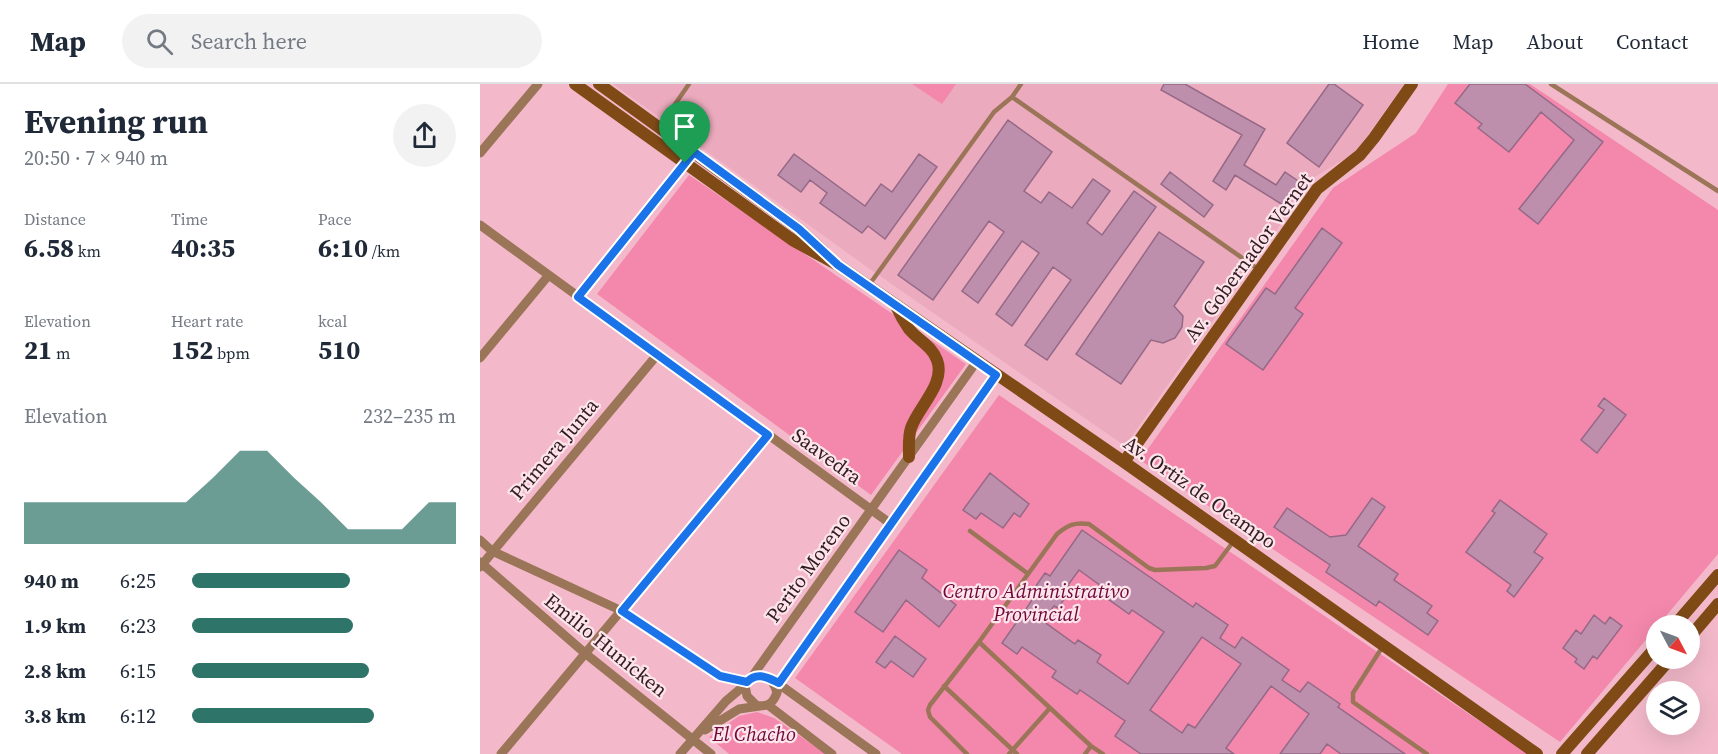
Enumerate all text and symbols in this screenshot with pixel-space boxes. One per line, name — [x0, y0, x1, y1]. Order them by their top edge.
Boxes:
search box — [122, 14, 542, 68]
text: Map — [30, 22, 86, 60]
icon: search — [143, 25, 176, 58]
text: Search here — [191, 26, 307, 56]
text: Home — [1362, 27, 1420, 56]
text: Map — [1453, 27, 1494, 56]
text: About — [1527, 27, 1583, 56]
text: Contact — [1616, 27, 1688, 56]
text: Evening run — [24, 99, 208, 144]
pin — [659, 101, 710, 163]
button: share — [393, 104, 456, 167]
icon: arrive — [668, 110, 701, 143]
text: 20:50 · 7 × 940 m — [24, 144, 168, 172]
street label: Av. Gobernador Vernet — [1177, 167, 1319, 347]
text: Distance — [24, 208, 86, 230]
text: Time — [171, 208, 208, 230]
text: Pace — [318, 208, 352, 230]
text: 6.58 — [24, 230, 74, 266]
text: 40:35 — [171, 230, 235, 266]
text: 6:10 — [318, 230, 368, 266]
text: km — [74, 240, 101, 262]
text: /km — [368, 240, 400, 262]
text: Elevation — [24, 310, 91, 332]
text: Heart rate — [171, 310, 243, 332]
text: kcal — [318, 310, 347, 332]
text: 21 — [24, 332, 52, 368]
text: 152 — [171, 332, 213, 368]
text: 510 — [318, 332, 360, 368]
text: m — [52, 342, 70, 364]
text: bpm — [213, 342, 250, 364]
street label: Primera Junta — [503, 392, 605, 506]
text: Elevation — [24, 402, 108, 430]
text: 232–235 m — [363, 402, 456, 430]
street label: Saavedra — [786, 421, 868, 491]
street label: Av. Ortiz de Ocampo — [1118, 429, 1282, 555]
street label: Perito Moreno — [759, 508, 857, 628]
text: 940 m — [24, 567, 79, 595]
text: 6:25 — [120, 567, 156, 595]
park label: Centro Administrativo Provincial — [943, 577, 1130, 628]
street label: Emilio Hunicken — [538, 587, 674, 703]
text: 1.9 km — [24, 612, 86, 640]
text: 6:23 — [120, 612, 156, 640]
north arrow — [1646, 615, 1700, 669]
map controls — [1646, 615, 1700, 735]
text: 2.8 km — [24, 657, 86, 685]
text: 6:15 — [120, 657, 156, 685]
button: layers — [1646, 681, 1700, 735]
text: 3.8 km — [24, 702, 86, 730]
text: 6:12 — [120, 702, 156, 730]
park label: El Chacho — [711, 720, 796, 748]

